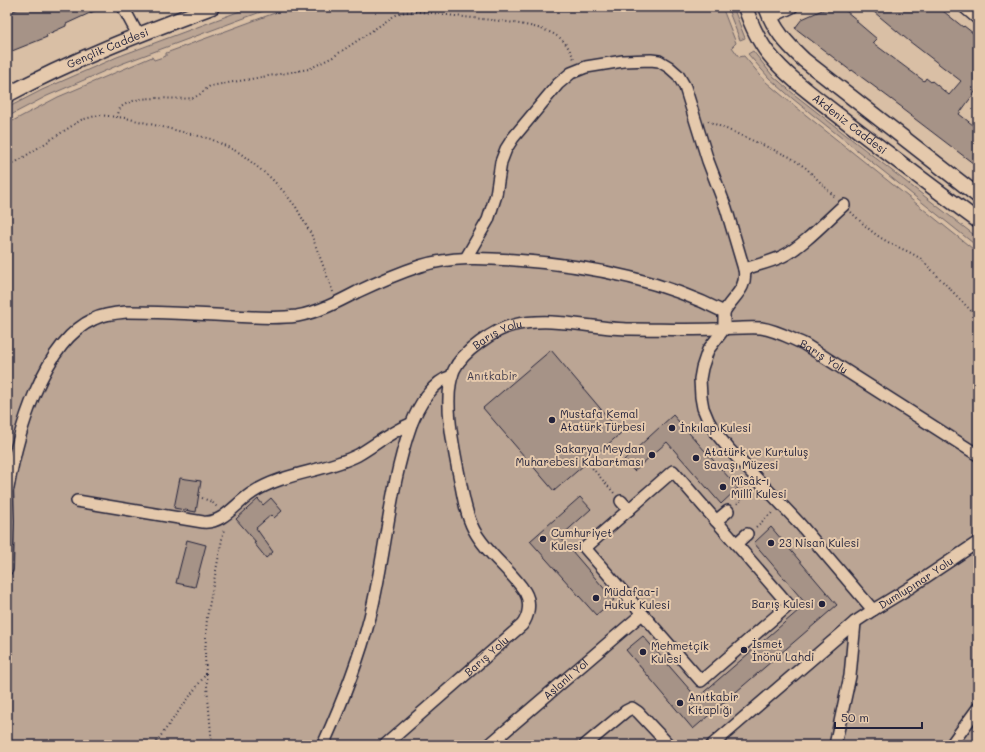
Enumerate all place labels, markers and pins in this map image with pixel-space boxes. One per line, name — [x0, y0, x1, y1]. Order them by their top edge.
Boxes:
place label: Mustafa Kemal Atatürk Türbesi — [560, 406, 645, 434]
marker: Mustafa Kemal Atatürk Türbesi — [547, 415, 557, 425]
place label: İnkılap Kulesi — [680, 420, 751, 435]
marker: İnkılap Kulesi — [667, 423, 677, 433]
place label: Sakarya Meydan Muharebesi Kabartması — [516, 441, 644, 469]
place label: Atatürk ve Kurtuluş Savaşı Müzesi — [704, 444, 808, 472]
marker: Sakarya Meydan Muharebesi Kabartması — [647, 450, 657, 460]
marker: Atatürk ve Kurtuluş Savaşı Müzesi — [691, 453, 701, 463]
place label: Mîsâk-ı Millî Kulesi — [731, 473, 787, 501]
marker: Mîsâk-ı Millî Kulesi — [718, 482, 728, 492]
place label: Cumhuriyet Kulesi — [551, 525, 612, 553]
marker: Cumhuriyet Kulesi — [538, 534, 548, 544]
place label: 23 Nisan Kulesi — [779, 535, 859, 550]
marker: 23 Nisan Kulesi — [766, 538, 776, 548]
place label: Müdafaa-i Hukuk Kulesi — [604, 584, 670, 612]
marker: Müdafaa-i Hukuk Kulesi — [591, 593, 601, 603]
place label: Barış Kulesi — [751, 596, 814, 611]
marker: Barış Kulesi — [817, 599, 827, 609]
place label: İsmet İnönü Lahdi — [752, 636, 814, 664]
place label: Mehmetçik Kulesi — [651, 638, 709, 666]
marker: İsmet İnönü Lahdi — [739, 645, 749, 655]
marker: Mehmetçik Kulesi — [638, 647, 648, 657]
place label: Anıtkabir Kitaplığı — [688, 689, 739, 717]
marker: Anıtkabir Kitaplığı — [675, 698, 685, 708]

